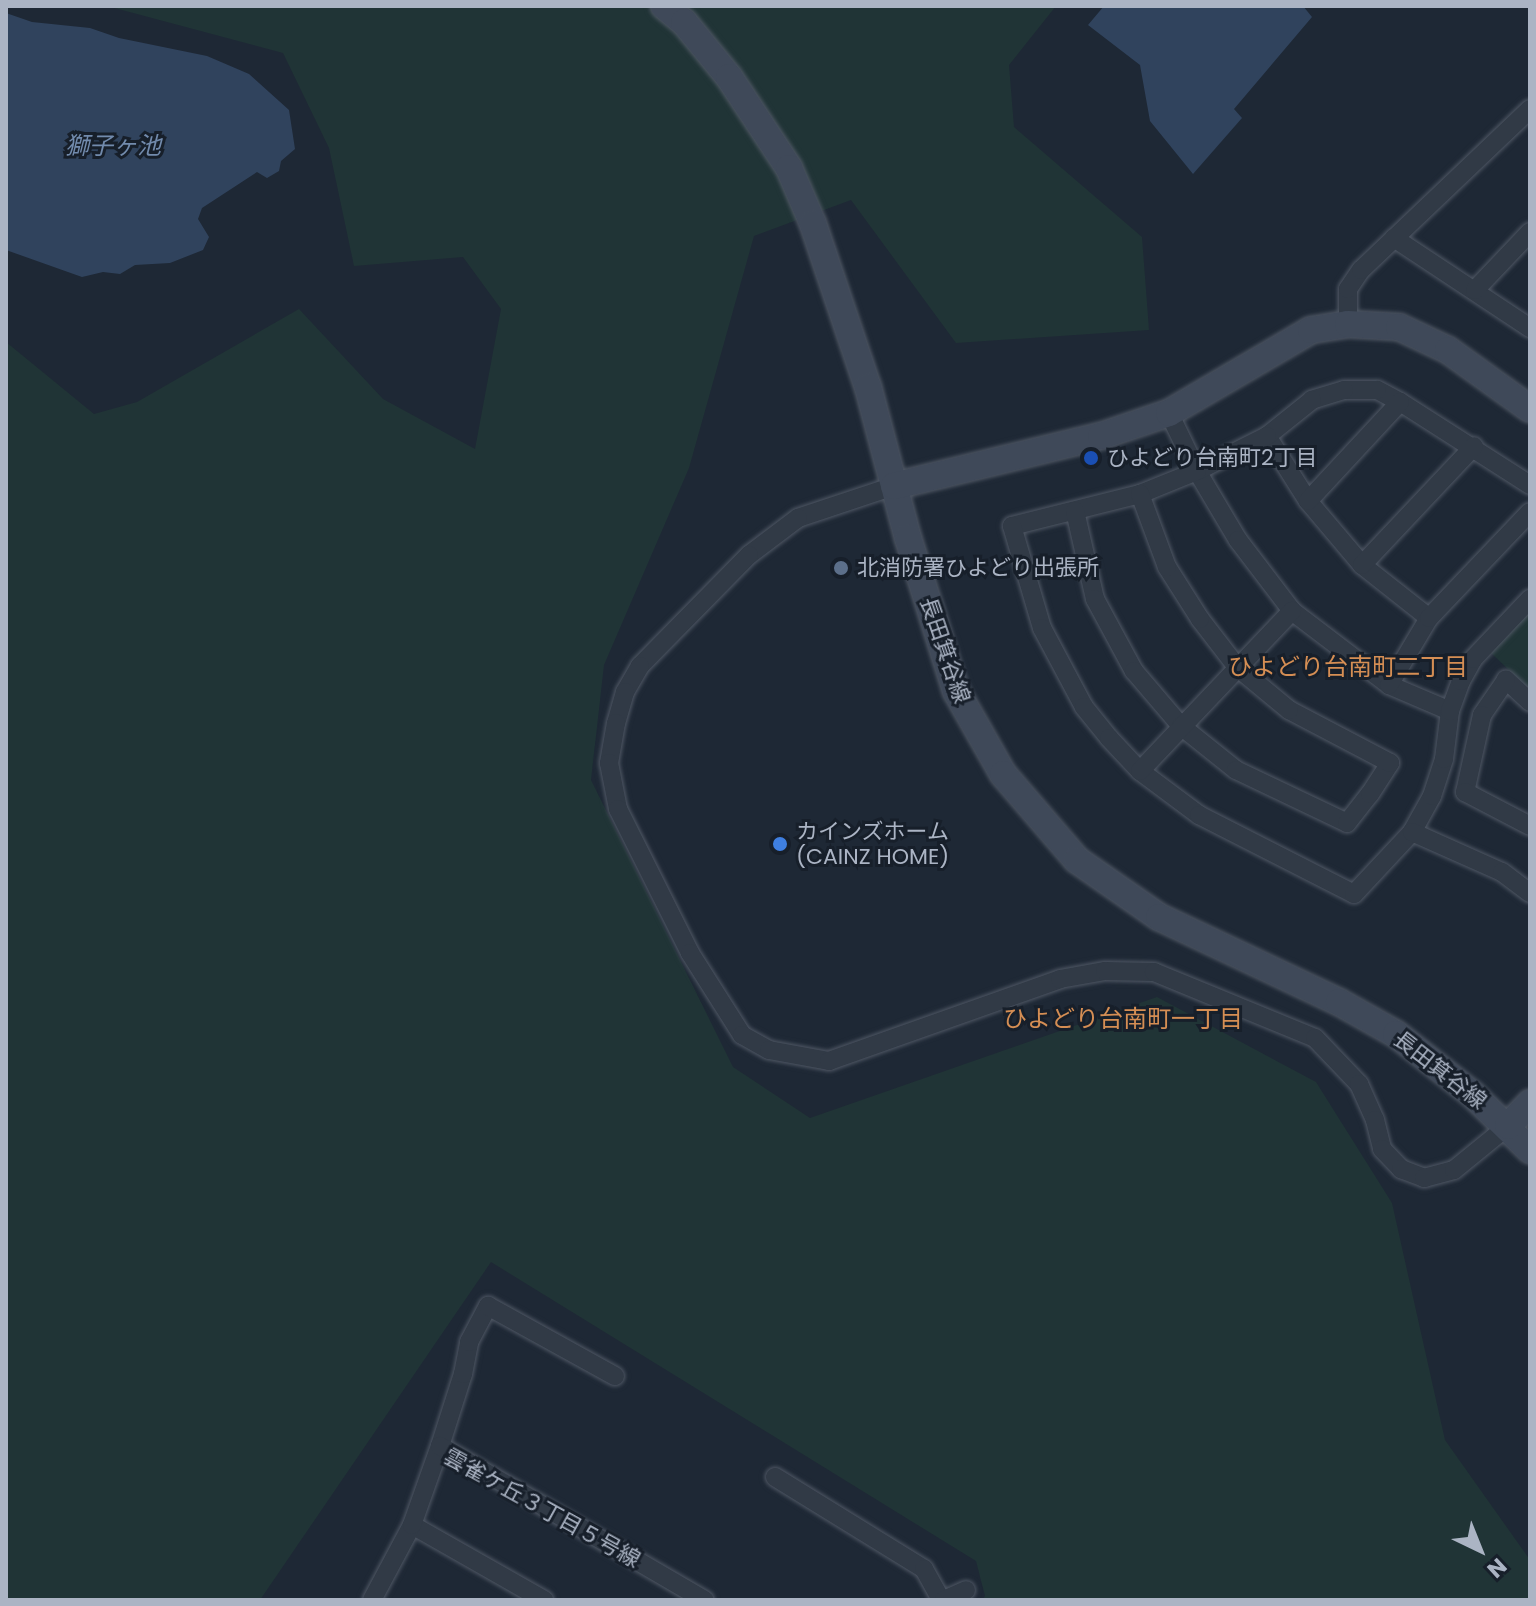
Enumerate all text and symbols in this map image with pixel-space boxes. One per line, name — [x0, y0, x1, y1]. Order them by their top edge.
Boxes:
water label: 獅子ヶ池 — [65, 132, 161, 160]
place label: ひよどり台南町2丁目 — [1107, 445, 1318, 471]
marker: ひよどり台南町2丁目 — [1082, 449, 1100, 467]
place label: 北消防署ひよどり出張所 — [857, 555, 1099, 581]
marker: 北消防署ひよどり出張所 — [832, 559, 850, 577]
street label: 長田箕谷線 — [915, 594, 975, 706]
district label: ひよどり台南町二丁目 — [1228, 653, 1468, 681]
place label: カインズホーム (CAINZ HOME) — [796, 818, 950, 870]
marker: カインズホーム (CAINZ HOME) — [771, 835, 789, 853]
district label: ひよどり台南町一丁目 — [1003, 1005, 1243, 1033]
street label: 長田箕谷線 — [1389, 1026, 1491, 1114]
street label: 雲雀ケ丘３丁目５号線 — [439, 1443, 645, 1573]
north arrow — [1440, 1510, 1520, 1590]
text: N — [1480, 1551, 1513, 1585]

